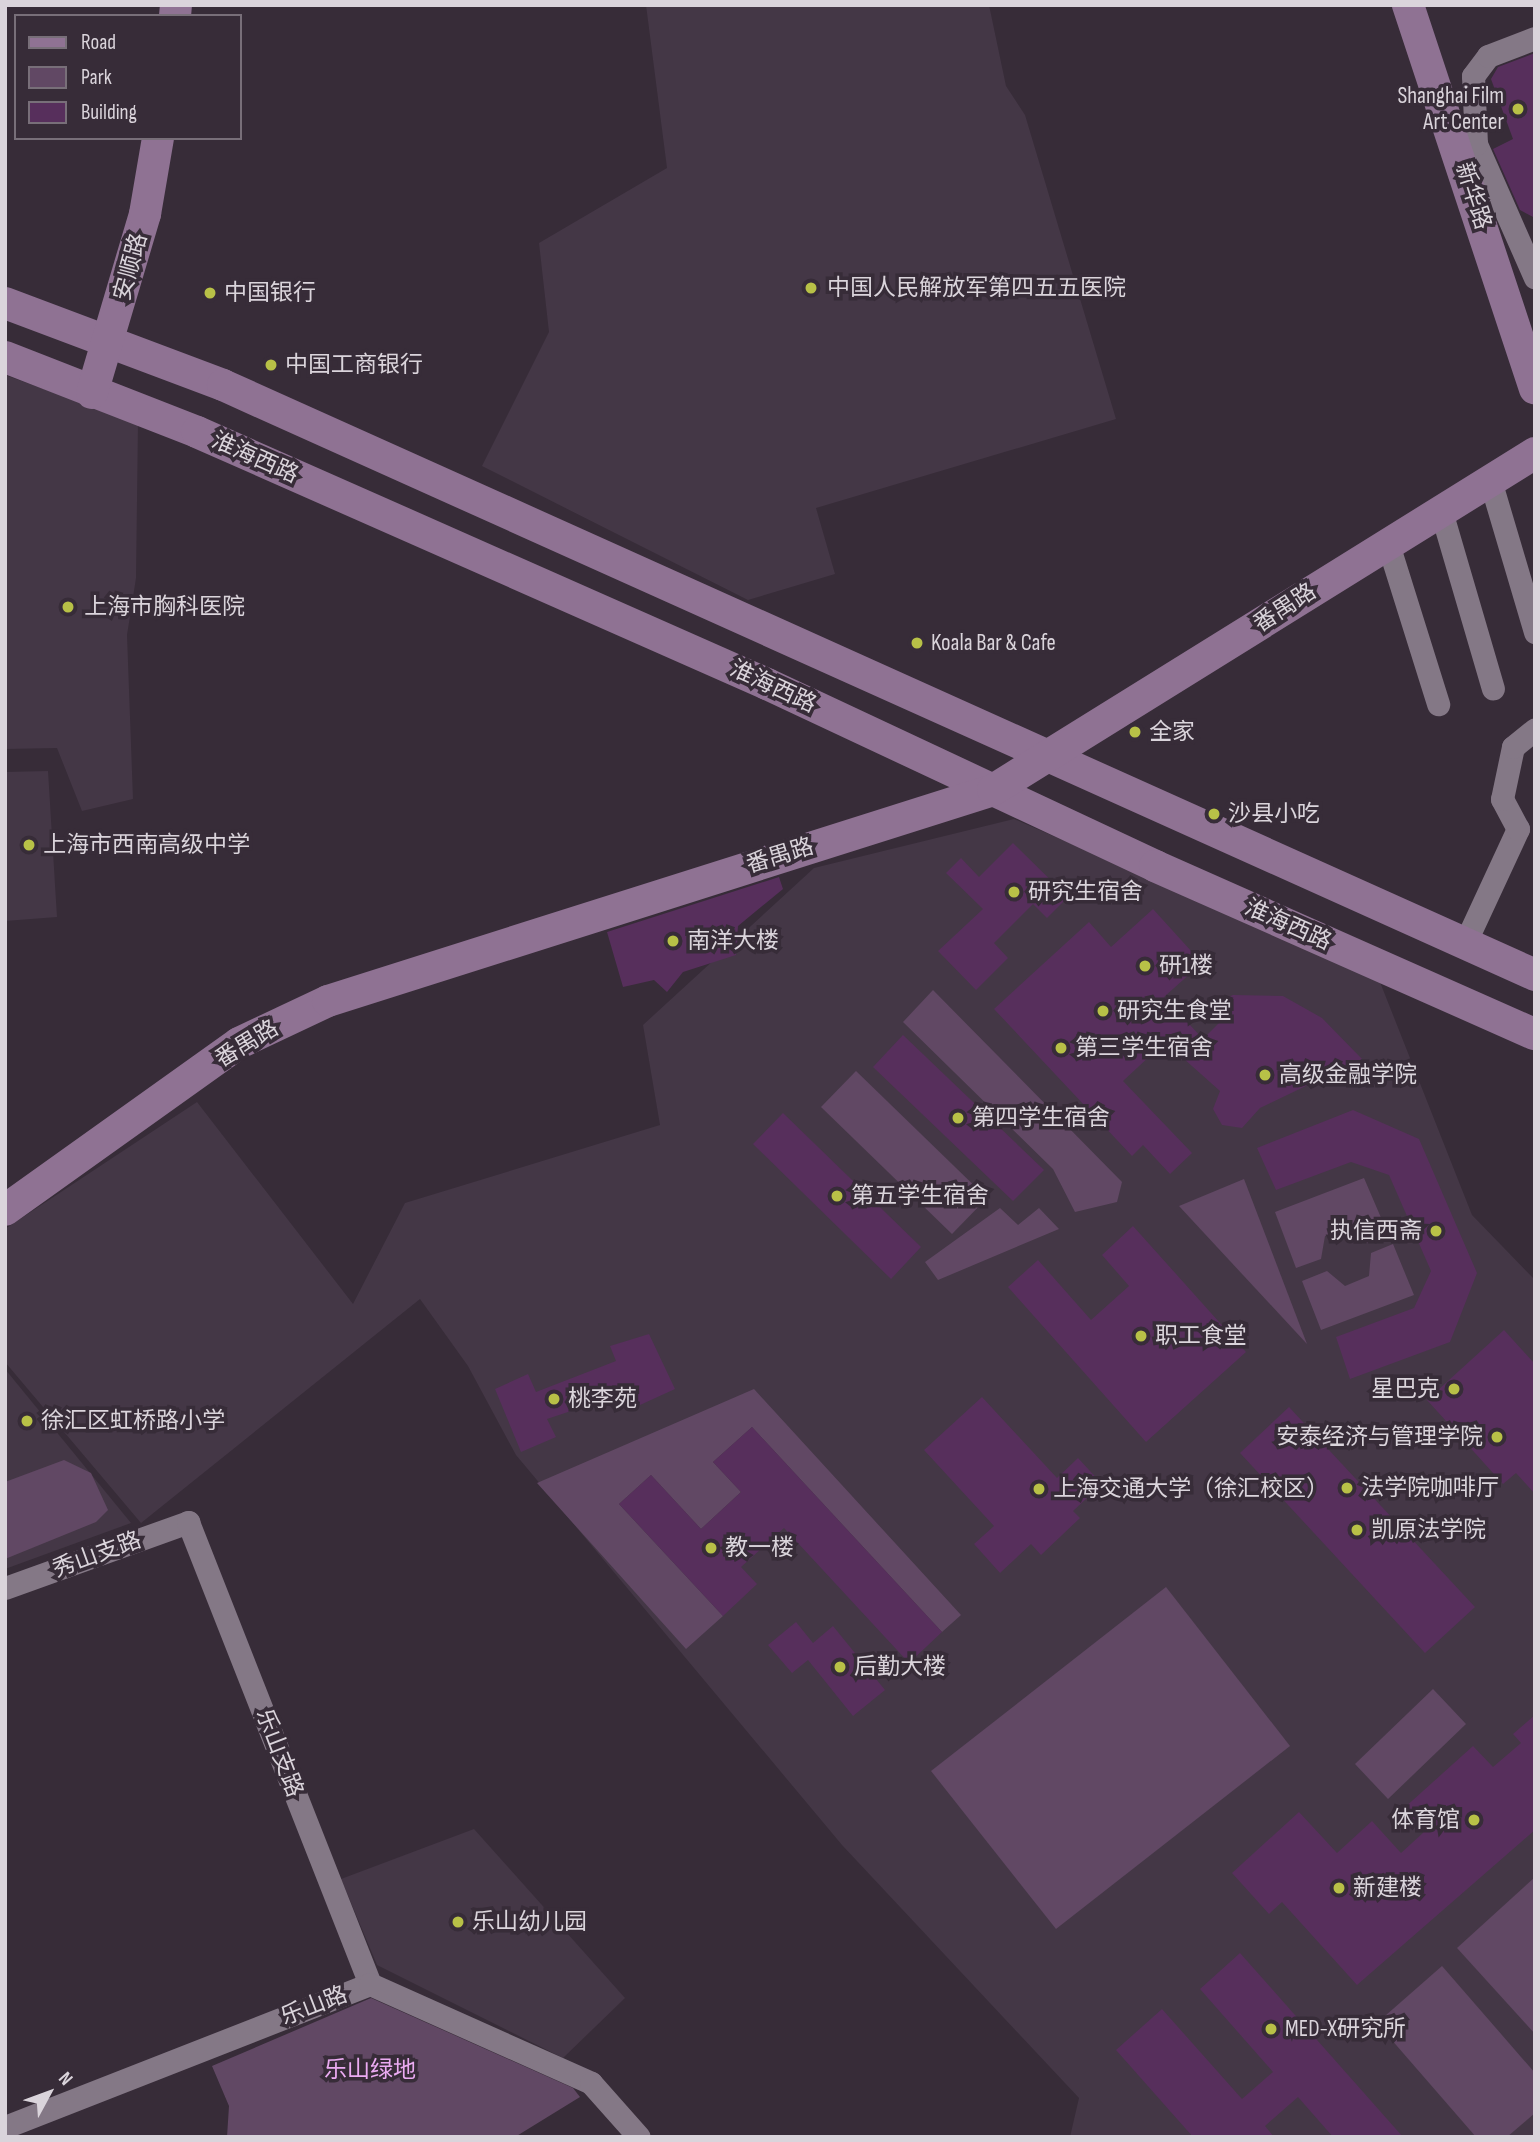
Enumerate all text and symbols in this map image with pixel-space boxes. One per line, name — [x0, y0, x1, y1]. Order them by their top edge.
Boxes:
legend — [14, 14, 242, 140]
text: Road — [81, 30, 116, 55]
text: Park — [81, 65, 112, 90]
place label: Shanghai Film Art Center — [1397, 82, 1504, 136]
text: Building — [81, 100, 137, 125]
marker: Shanghai Film Art Center — [1510, 101, 1526, 117]
street label: 新华路 — [1449, 159, 1497, 233]
street label: 安顺路 — [109, 230, 153, 304]
place label: 中国人民解放军第四五五医院 — [827, 274, 1126, 302]
marker: 中国人民解放军第四五五医院 — [801, 278, 821, 298]
place label: 中国银行 — [224, 279, 316, 307]
marker: 中国银行 — [202, 285, 218, 301]
place label: 中国工商银行 — [285, 351, 423, 379]
marker: 中国工商银行 — [263, 357, 279, 373]
street label: 淮海西路 — [207, 427, 303, 489]
street label: 番禺路 — [1249, 578, 1321, 638]
place label: 上海市胸科医院 — [84, 593, 245, 621]
marker: 上海市胸科医院 — [58, 597, 78, 617]
place label: Koala Bar & Cafe — [931, 629, 1056, 657]
marker: Koala Bar & Cafe — [909, 635, 925, 651]
street label: 淮海西路 — [725, 655, 821, 719]
place label: 全家 — [1149, 718, 1195, 746]
marker: 全家 — [1127, 724, 1143, 740]
place label: 沙县小吃 — [1228, 800, 1320, 828]
marker: 沙县小吃 — [1206, 806, 1222, 822]
place label: 上海市西南高级中学 — [43, 831, 250, 859]
street label: 番禺路 — [743, 833, 817, 879]
marker: 上海市西南高级中学 — [21, 837, 37, 853]
place label: 研究生宿舍 — [1028, 878, 1143, 906]
marker: 研究生宿舍 — [1006, 884, 1022, 900]
street label: 淮海西路 — [1240, 894, 1336, 956]
place label: 南洋大楼 — [687, 927, 779, 955]
marker: 南洋大楼 — [665, 933, 681, 949]
place label: 研1楼 — [1159, 952, 1213, 980]
marker: 研1楼 — [1137, 958, 1153, 974]
place label: 研究生食堂 — [1117, 997, 1232, 1025]
marker: 研究生食堂 — [1095, 1003, 1111, 1019]
street label: 番禺路 — [210, 1014, 284, 1074]
place label: 第三学生宿舍 — [1075, 1034, 1213, 1062]
marker: 第三学生宿舍 — [1053, 1040, 1069, 1056]
place label: 高级金融学院 — [1279, 1061, 1417, 1089]
marker: 高级金融学院 — [1257, 1067, 1273, 1083]
place label: 第四学生宿舍 — [972, 1104, 1110, 1132]
marker: 第四学生宿舍 — [950, 1110, 966, 1126]
place label: 第五学生宿舍 — [851, 1182, 989, 1210]
marker: 第五学生宿舍 — [829, 1188, 845, 1204]
place label: 执信西斋 — [1330, 1217, 1422, 1245]
marker: 执信西斋 — [1428, 1223, 1444, 1239]
place label: 职工食堂 — [1155, 1322, 1247, 1350]
marker: 职工食堂 — [1133, 1328, 1149, 1344]
place label: 星巴克 — [1371, 1375, 1440, 1403]
marker: 星巴克 — [1446, 1381, 1462, 1397]
place label: 桃李苑 — [568, 1385, 637, 1413]
marker: 桃李苑 — [546, 1391, 562, 1407]
place label: 徐汇区虹桥路小学 — [41, 1407, 225, 1435]
marker: 徐汇区虹桥路小学 — [19, 1413, 35, 1429]
place label: 安泰经济与管理学院 — [1276, 1423, 1483, 1451]
marker: 安泰经济与管理学院 — [1489, 1429, 1505, 1445]
place label: 法学院咖啡厅 — [1361, 1474, 1499, 1502]
place label: 上海交通大学（徐汇校区） — [1053, 1475, 1329, 1503]
marker: 法学院咖啡厅 — [1339, 1480, 1355, 1496]
marker: 上海交通大学（徐汇校区） — [1031, 1481, 1047, 1497]
place label: 凯原法学院 — [1371, 1516, 1486, 1544]
marker: 凯原法学院 — [1349, 1522, 1365, 1538]
street label: 秀山支路 — [49, 1526, 145, 1584]
place label: 教一楼 — [725, 1534, 794, 1562]
marker: 教一楼 — [703, 1540, 719, 1556]
place label: 后勤大楼 — [854, 1653, 946, 1681]
marker: 后勤大楼 — [832, 1659, 848, 1675]
street label: 乐山支路 — [250, 1705, 308, 1801]
place label: 体育馆 — [1391, 1806, 1460, 1834]
marker: 体育馆 — [1466, 1812, 1482, 1828]
place label: 新建楼 — [1353, 1874, 1422, 1902]
marker: 新建楼 — [1331, 1880, 1347, 1896]
place label: 乐山幼儿园 — [472, 1908, 587, 1936]
marker: 乐山幼儿园 — [450, 1914, 466, 1930]
street label: 乐山路 — [277, 1981, 351, 2031]
place label: MED-X研究所 — [1285, 2015, 1406, 2043]
marker: MED-X研究所 — [1263, 2021, 1279, 2037]
park label: 乐山绿地 — [324, 2056, 416, 2084]
north arrow — [14, 2058, 84, 2128]
text: N — [53, 2068, 77, 2090]

